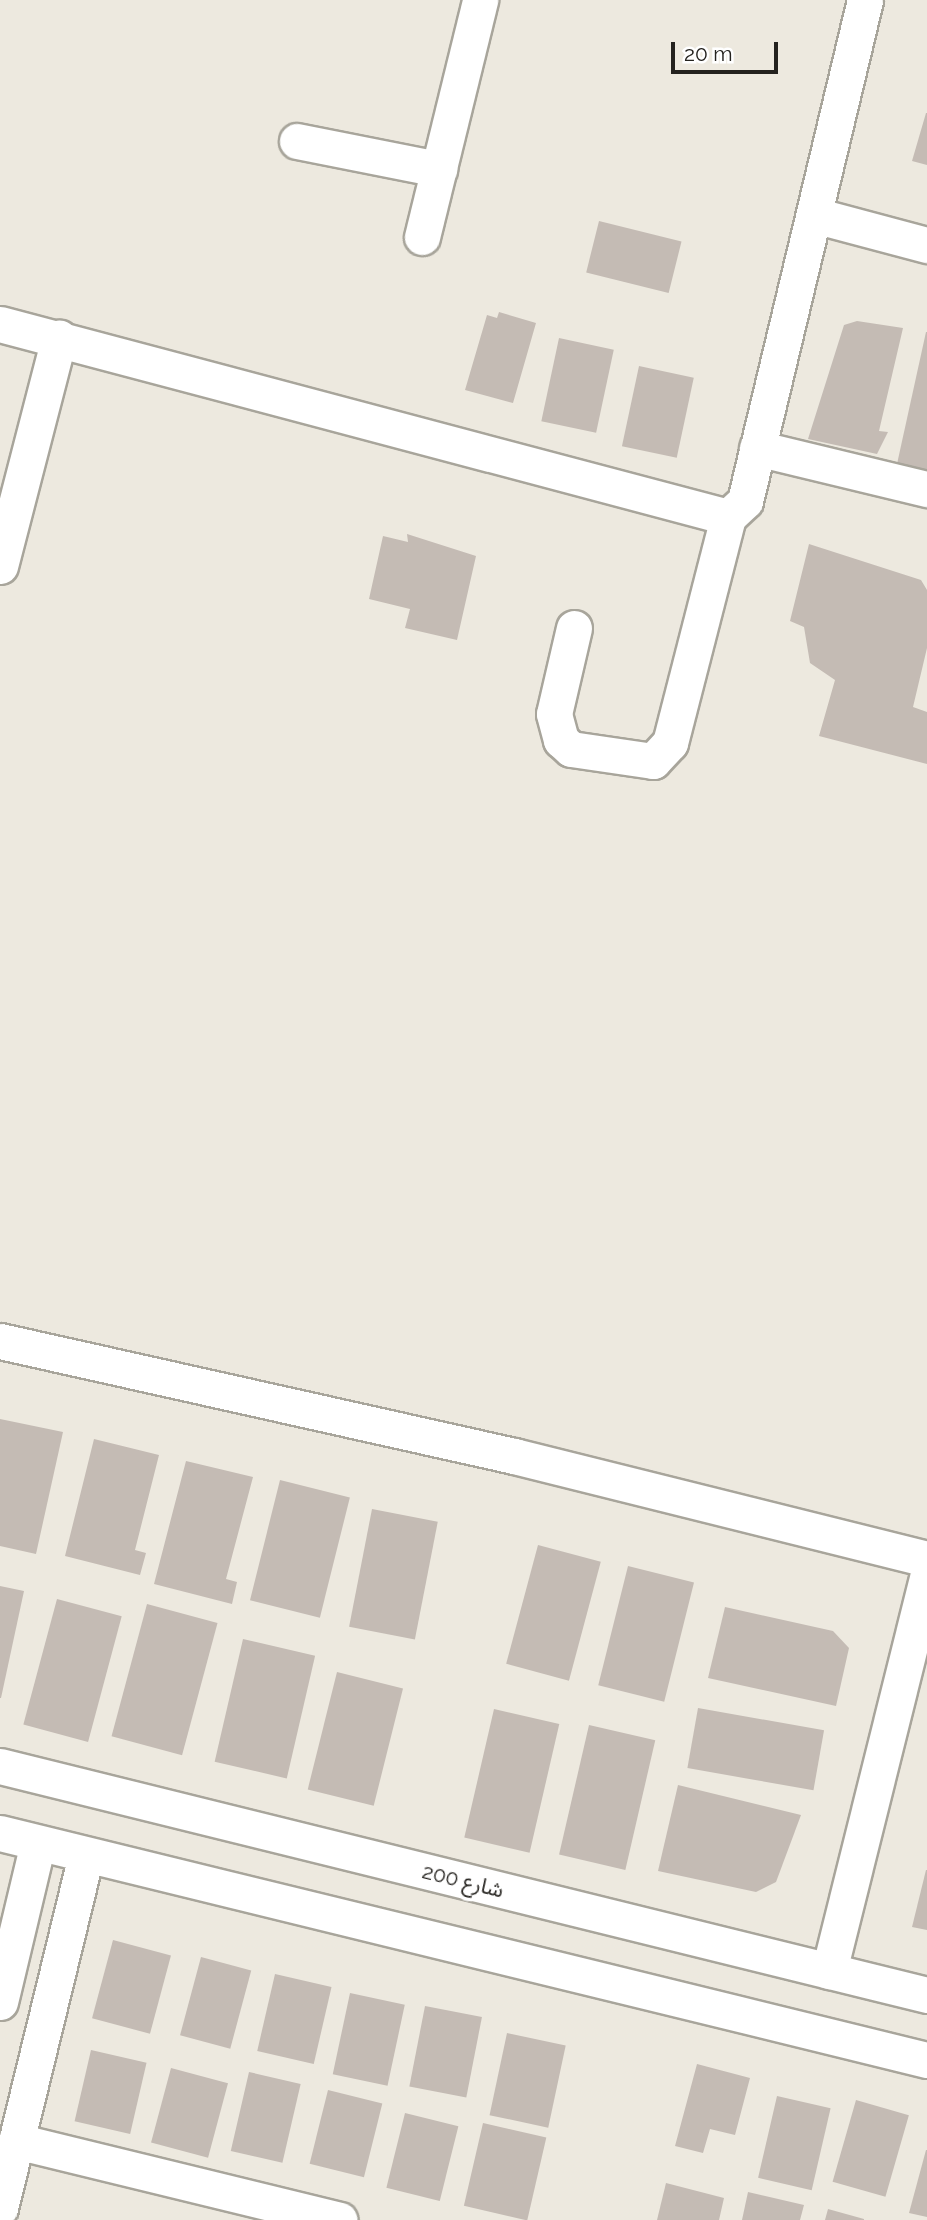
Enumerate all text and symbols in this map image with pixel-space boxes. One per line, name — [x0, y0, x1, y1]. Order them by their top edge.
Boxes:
scale bar — [675, 28, 782, 72]
text: 20 m — [684, 41, 732, 66]
street label: شارع 200 — [420, 1859, 506, 1903]

